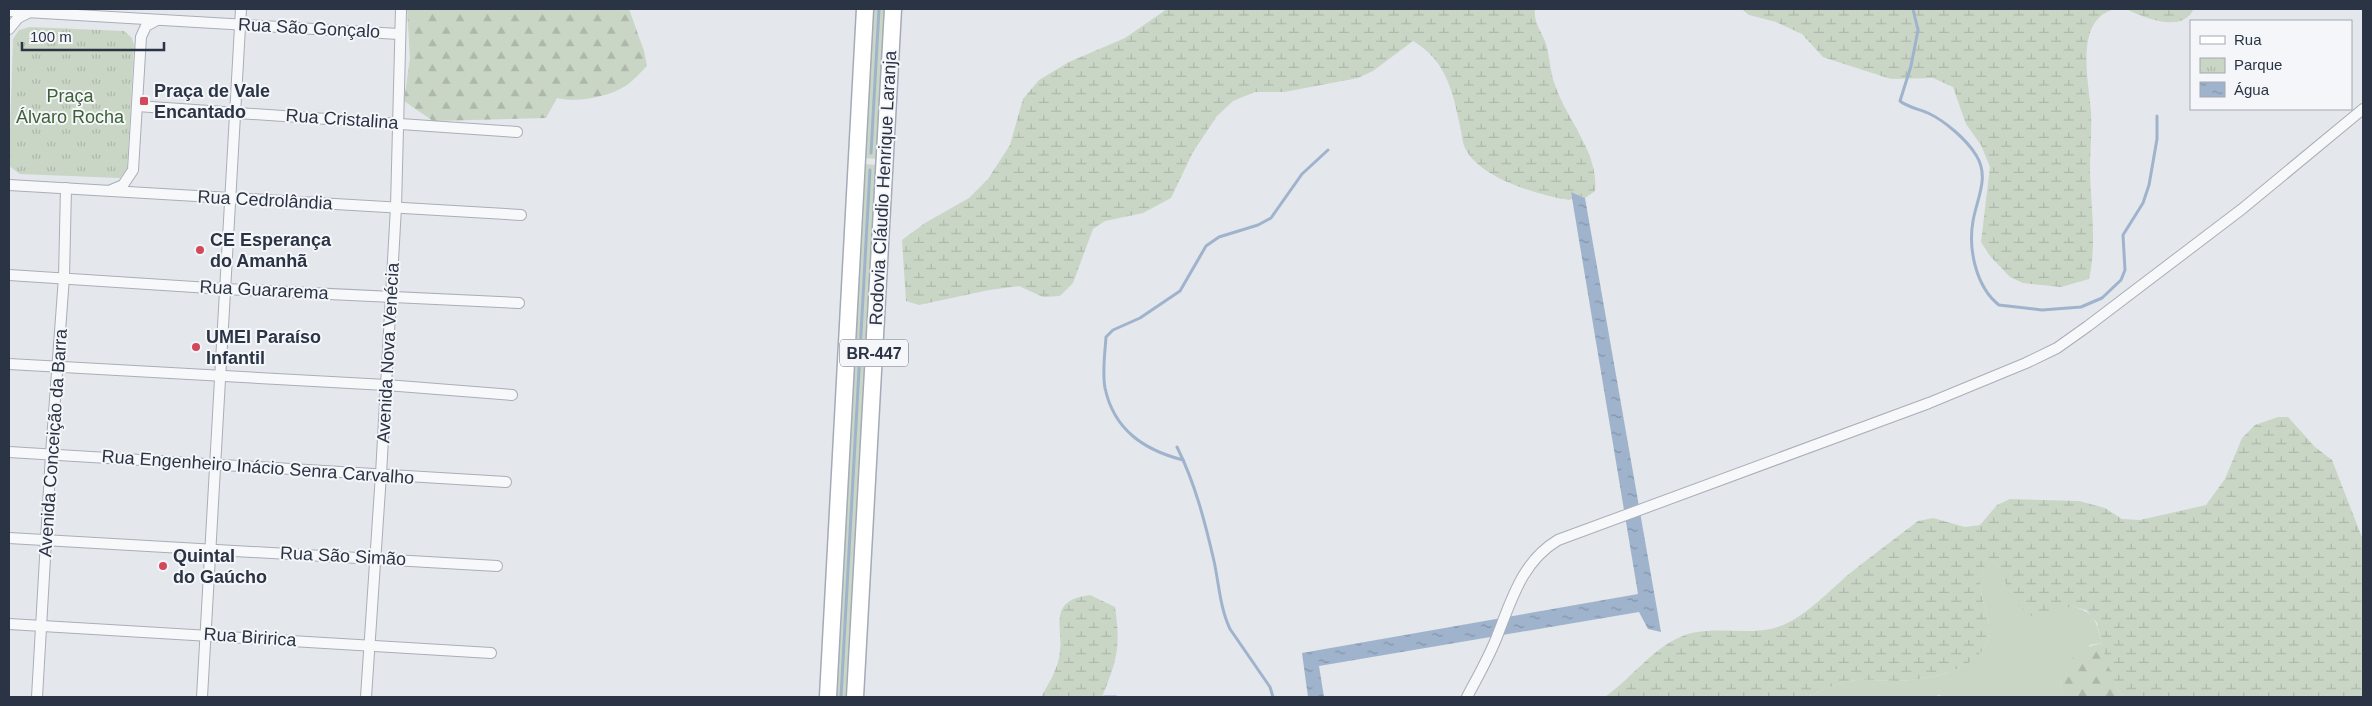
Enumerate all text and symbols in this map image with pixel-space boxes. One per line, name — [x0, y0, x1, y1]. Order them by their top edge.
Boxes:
street label: Rua São Gonçalo — [238, 14, 380, 42]
scale bar — [22, 20, 165, 52]
legend — [2190, 20, 2352, 110]
text: 100 m — [30, 28, 72, 45]
text: Rua — [2234, 31, 2262, 48]
street label: Rodovia Cláudio Henrique Laranja — [866, 49, 900, 326]
text: Parque — [2234, 56, 2282, 73]
place label: Praça de Vale Encantado — [154, 81, 270, 122]
text: Água — [2234, 81, 2270, 98]
park label: Praça Álvaro Rocha — [16, 86, 125, 127]
marker: Praça de Vale Encantado — [138, 95, 150, 107]
street label: Rua Cristalina — [285, 105, 400, 133]
street label: Rua Cedrolândia — [197, 186, 334, 214]
place label: CE Esperança do Amanhã — [210, 230, 332, 271]
marker: CE Esperança do Amanhã — [194, 244, 206, 256]
street label: Avenida Nova Venécia — [373, 261, 403, 444]
street label: Rua Guararema — [199, 277, 330, 303]
street label: Avenida Conceição da Barra — [35, 327, 71, 558]
place label: UMEI Paraíso Infantil — [206, 327, 321, 368]
road number: BR-447 — [840, 339, 908, 366]
marker: UMEI Paraíso Infantil — [190, 341, 202, 353]
street label: Rua Engenheiro Inácio Senra Carvalho — [101, 446, 415, 488]
street label: Rua São Simão — [280, 543, 406, 569]
place label: Quintal do Gaúcho — [173, 546, 267, 587]
marker: Quintal do Gaúcho — [157, 560, 169, 572]
street label: Rua Biririca — [203, 624, 298, 650]

